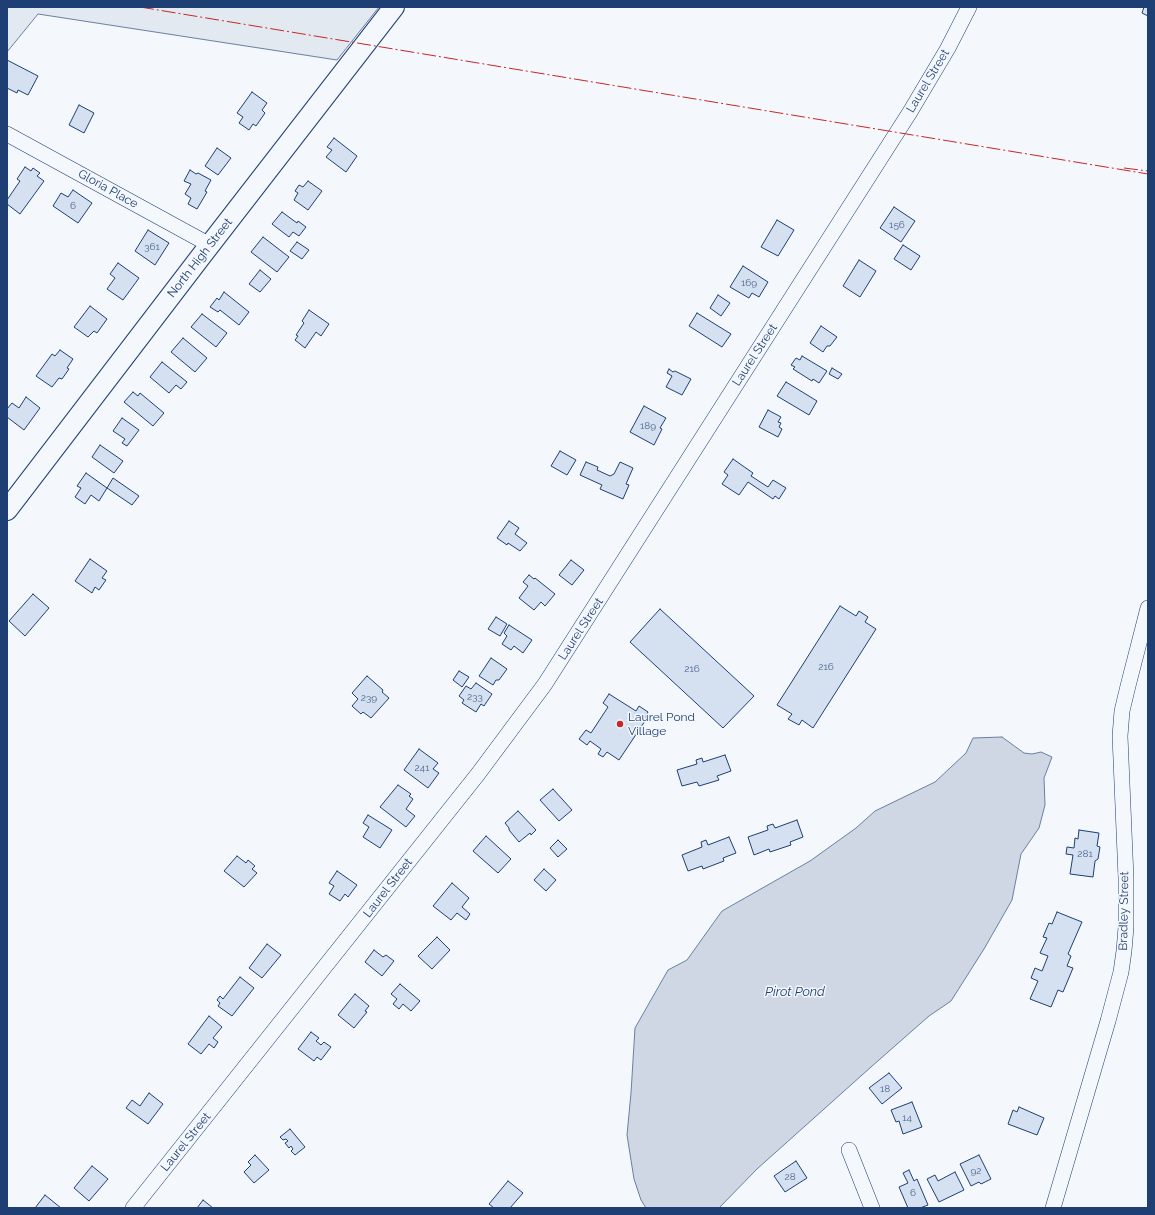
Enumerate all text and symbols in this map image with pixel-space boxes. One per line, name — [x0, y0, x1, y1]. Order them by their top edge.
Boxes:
street label: Laurel Street — [903, 47, 953, 115]
street label: Gloria Place — [76, 167, 140, 211]
house number: 6 — [70, 200, 76, 212]
street label: North High Street — [165, 215, 235, 301]
house number: 156 — [889, 219, 905, 231]
house number: 361 — [144, 241, 160, 253]
house number: 169 — [741, 277, 757, 289]
street label: Laurel Street — [730, 321, 780, 389]
house number: 189 — [640, 420, 656, 432]
street label: Laurel Street — [556, 595, 606, 663]
house number: 216 — [818, 661, 834, 673]
house number: 216 — [684, 663, 700, 675]
house number: 233 — [467, 691, 483, 703]
house number: 239 — [361, 692, 377, 704]
place label: Laurel Pond Village — [628, 710, 695, 738]
marker: Laurel Pond Village — [615, 719, 625, 729]
house number: 241 — [415, 762, 429, 774]
house number: 281 — [1077, 848, 1093, 860]
street label: Laurel Street — [360, 855, 416, 921]
street label: Bradley Street — [1116, 871, 1132, 951]
water label: Pirot Pond — [765, 984, 825, 1000]
house number: 18 — [880, 1083, 890, 1095]
street label: Laurel Street — [158, 1110, 214, 1174]
house number: 14 — [902, 1112, 912, 1124]
house number: 92 — [970, 1165, 982, 1177]
house number: 28 — [784, 1171, 796, 1183]
house number: 6 — [910, 1187, 916, 1199]

